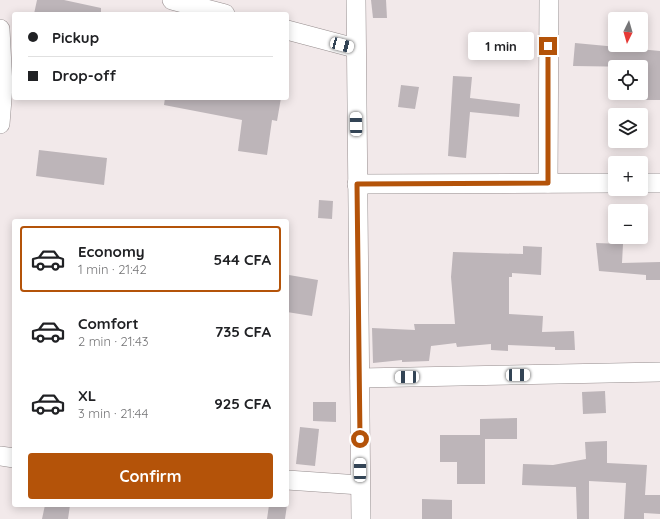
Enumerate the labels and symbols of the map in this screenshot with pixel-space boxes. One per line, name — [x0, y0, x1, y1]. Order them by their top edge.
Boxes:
north arrow — [608, 12, 648, 52]
callout: 1 min — [468, 32, 534, 60]
car — [329, 36, 355, 54]
route end — [539, 37, 557, 55]
car — [350, 112, 362, 136]
car — [506, 369, 530, 381]
car — [395, 371, 419, 383]
route start — [351, 430, 369, 448]
car — [354, 458, 366, 482]

